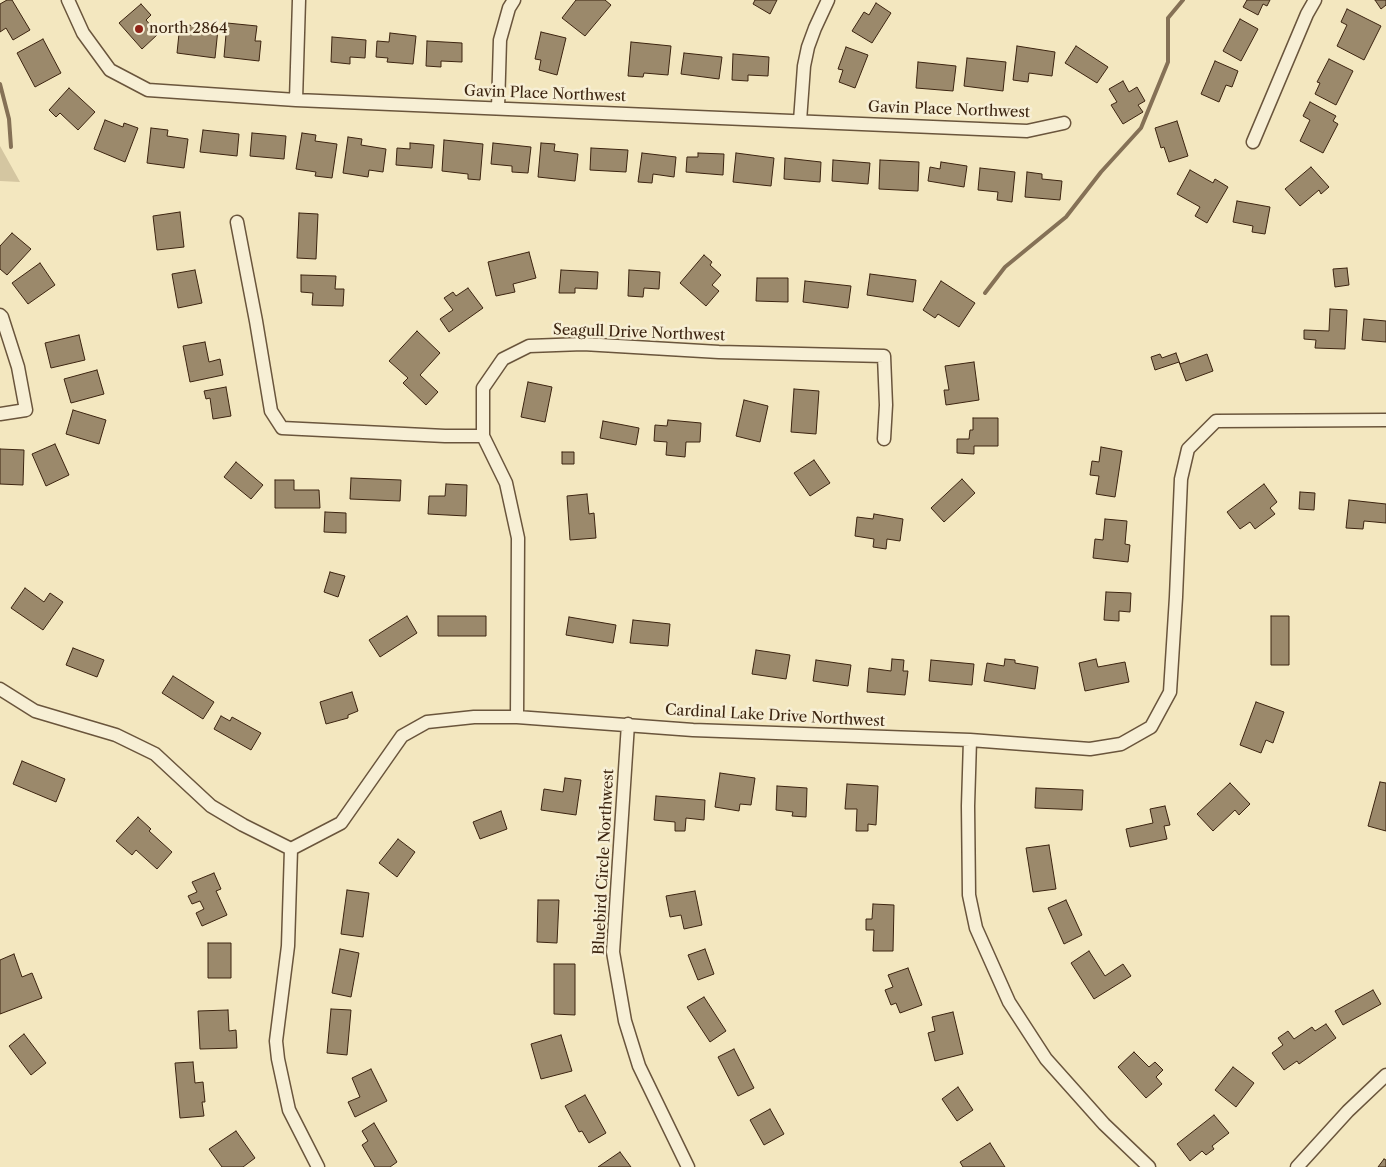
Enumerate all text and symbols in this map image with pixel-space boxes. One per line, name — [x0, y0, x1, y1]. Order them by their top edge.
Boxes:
place label: north 2864 — [149, 20, 228, 38]
marker: north 2864 — [133, 23, 145, 35]
street label: Gavin Place Northwest — [464, 82, 626, 106]
street label: Gavin Place Northwest — [868, 98, 1030, 122]
street label: Seagull Drive Northwest — [553, 321, 725, 345]
street label: Cardinal Lake Drive Northwest — [665, 701, 885, 731]
street label: Bluebird Circle Northwest — [590, 769, 618, 955]

